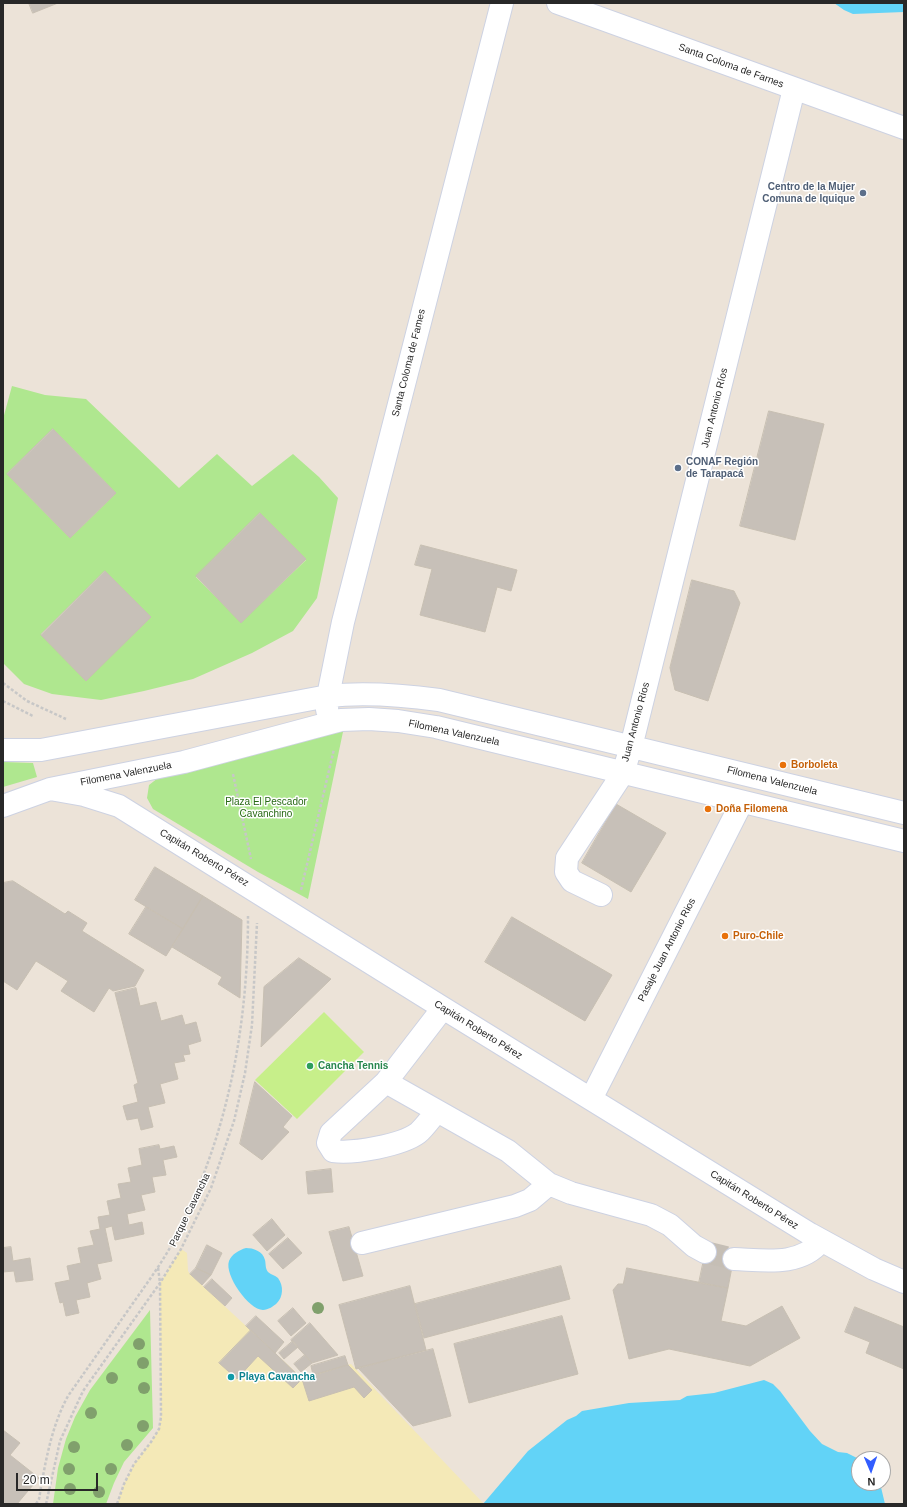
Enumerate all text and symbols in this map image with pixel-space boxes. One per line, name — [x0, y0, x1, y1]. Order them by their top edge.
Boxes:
street label: Santa Coloma de Farnes — [677, 41, 785, 91]
place label: Centro de la Mujer Comuna de Iquique — [762, 181, 855, 204]
marker: Centro de la Mujer Comuna de Iquique — [858, 188, 868, 198]
street label: Santa Coloma de Fames — [390, 308, 428, 418]
street label: Juan Antonio Ríos — [699, 367, 731, 449]
place label: CONAF Región de Tarapacá — [686, 456, 758, 480]
marker: CONAF Región de Tarapacá — [673, 463, 683, 473]
street label: Juan Antonio Ríos — [620, 681, 652, 763]
street label: Filomena Valenzuela — [407, 717, 501, 749]
street label: Filomena Valenzuela — [79, 759, 173, 789]
place label: Borboleta — [791, 759, 838, 771]
marker: Borboleta — [778, 760, 788, 770]
street label: Filomena Valenzuela — [726, 764, 818, 798]
park label: Plaza El Pescador Cavanchino — [225, 796, 307, 820]
place label: Doña Filomena — [716, 803, 788, 815]
marker: Doña Filomena — [703, 804, 713, 814]
street label: Capitán Roberto Pérez — [157, 827, 251, 889]
street label: Pasaje Juan Antonio Rios — [636, 896, 698, 1004]
place label: Puro-Chile — [733, 930, 784, 942]
marker: Puro-Chile — [720, 931, 730, 941]
street label: Capitán Roberto Pérez — [432, 998, 524, 1062]
place label: Cancha Tennis — [318, 1060, 388, 1072]
marker: Cancha Tennis — [305, 1061, 315, 1071]
street label: Capitán Roberto Pérez — [708, 1168, 800, 1232]
street label: Parque Cavancha — [167, 1171, 213, 1249]
place label: Playa Cavancha — [239, 1371, 315, 1383]
marker: Playa Cavancha — [226, 1372, 236, 1382]
north arrow — [851, 1451, 891, 1491]
scale bar — [18, 1465, 100, 1491]
text: 20 m — [23, 1473, 50, 1487]
text: N — [867, 1476, 876, 1488]

